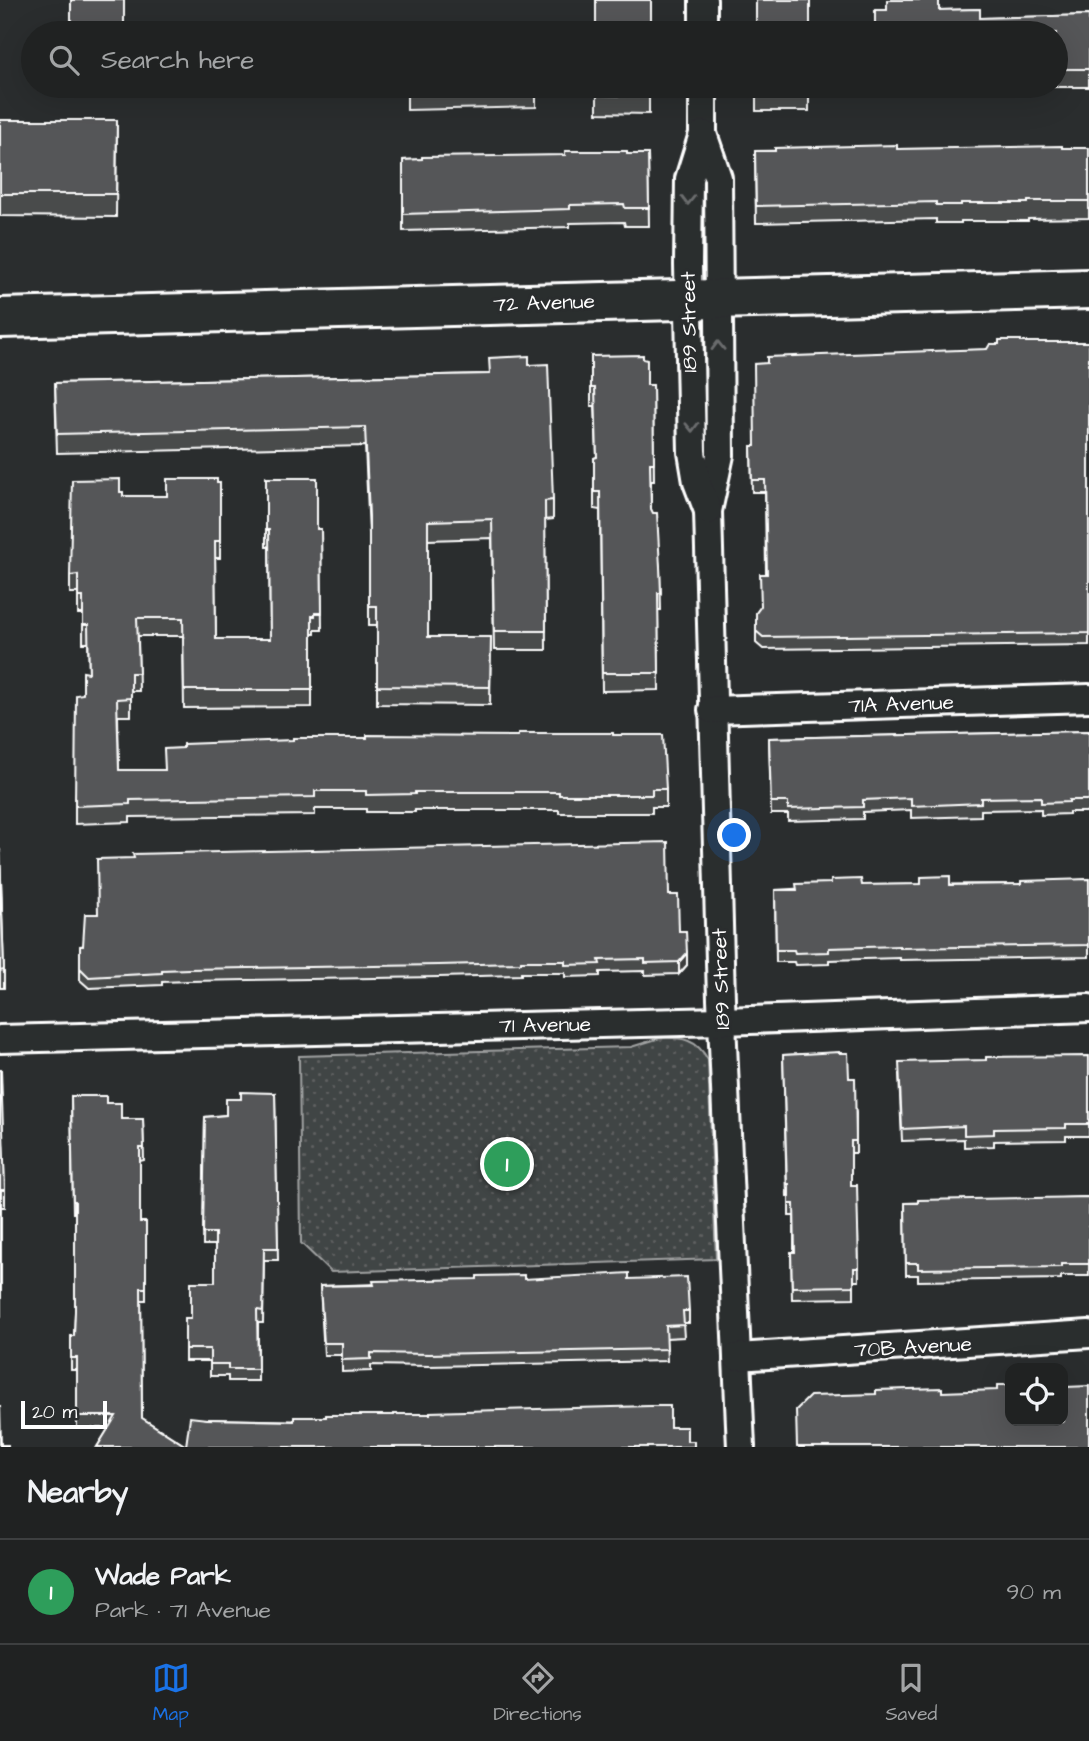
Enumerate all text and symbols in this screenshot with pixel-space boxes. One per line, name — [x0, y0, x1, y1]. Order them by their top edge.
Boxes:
search box — [21, 21, 1068, 98]
icon: search — [45, 41, 83, 79]
text: Search here — [101, 42, 254, 78]
one-way arrow — [680, 195, 696, 205]
street label: 189 Street — [674, 271, 704, 373]
street label: 72 Avenue — [493, 287, 595, 319]
one-way arrow — [710, 340, 726, 351]
one-way arrow — [684, 422, 699, 433]
street label: 71A Avenue — [848, 688, 954, 720]
your location — [717, 818, 751, 852]
street label: 189 Street — [705, 927, 737, 1030]
street label: 71 Avenue — [499, 1010, 591, 1040]
pin: 1 — [484, 1138, 530, 1190]
street label: 70B Avenue — [853, 1329, 973, 1365]
map controls — [1005, 1363, 1068, 1426]
button: locate — [1005, 1363, 1068, 1426]
scale bar — [21, 1398, 107, 1430]
text: 20 m — [32, 1399, 77, 1426]
text: Nearby — [28, 1472, 128, 1514]
text: Wade Park — [95, 1558, 231, 1594]
text: 1 — [50, 1576, 52, 1608]
text: 90 m — [1006, 1576, 1061, 1608]
text: Park · 71 Avenue — [95, 1594, 271, 1626]
tab: Map — [152, 1659, 190, 1728]
tab: Directions — [493, 1659, 582, 1728]
tab: Saved — [885, 1659, 937, 1728]

